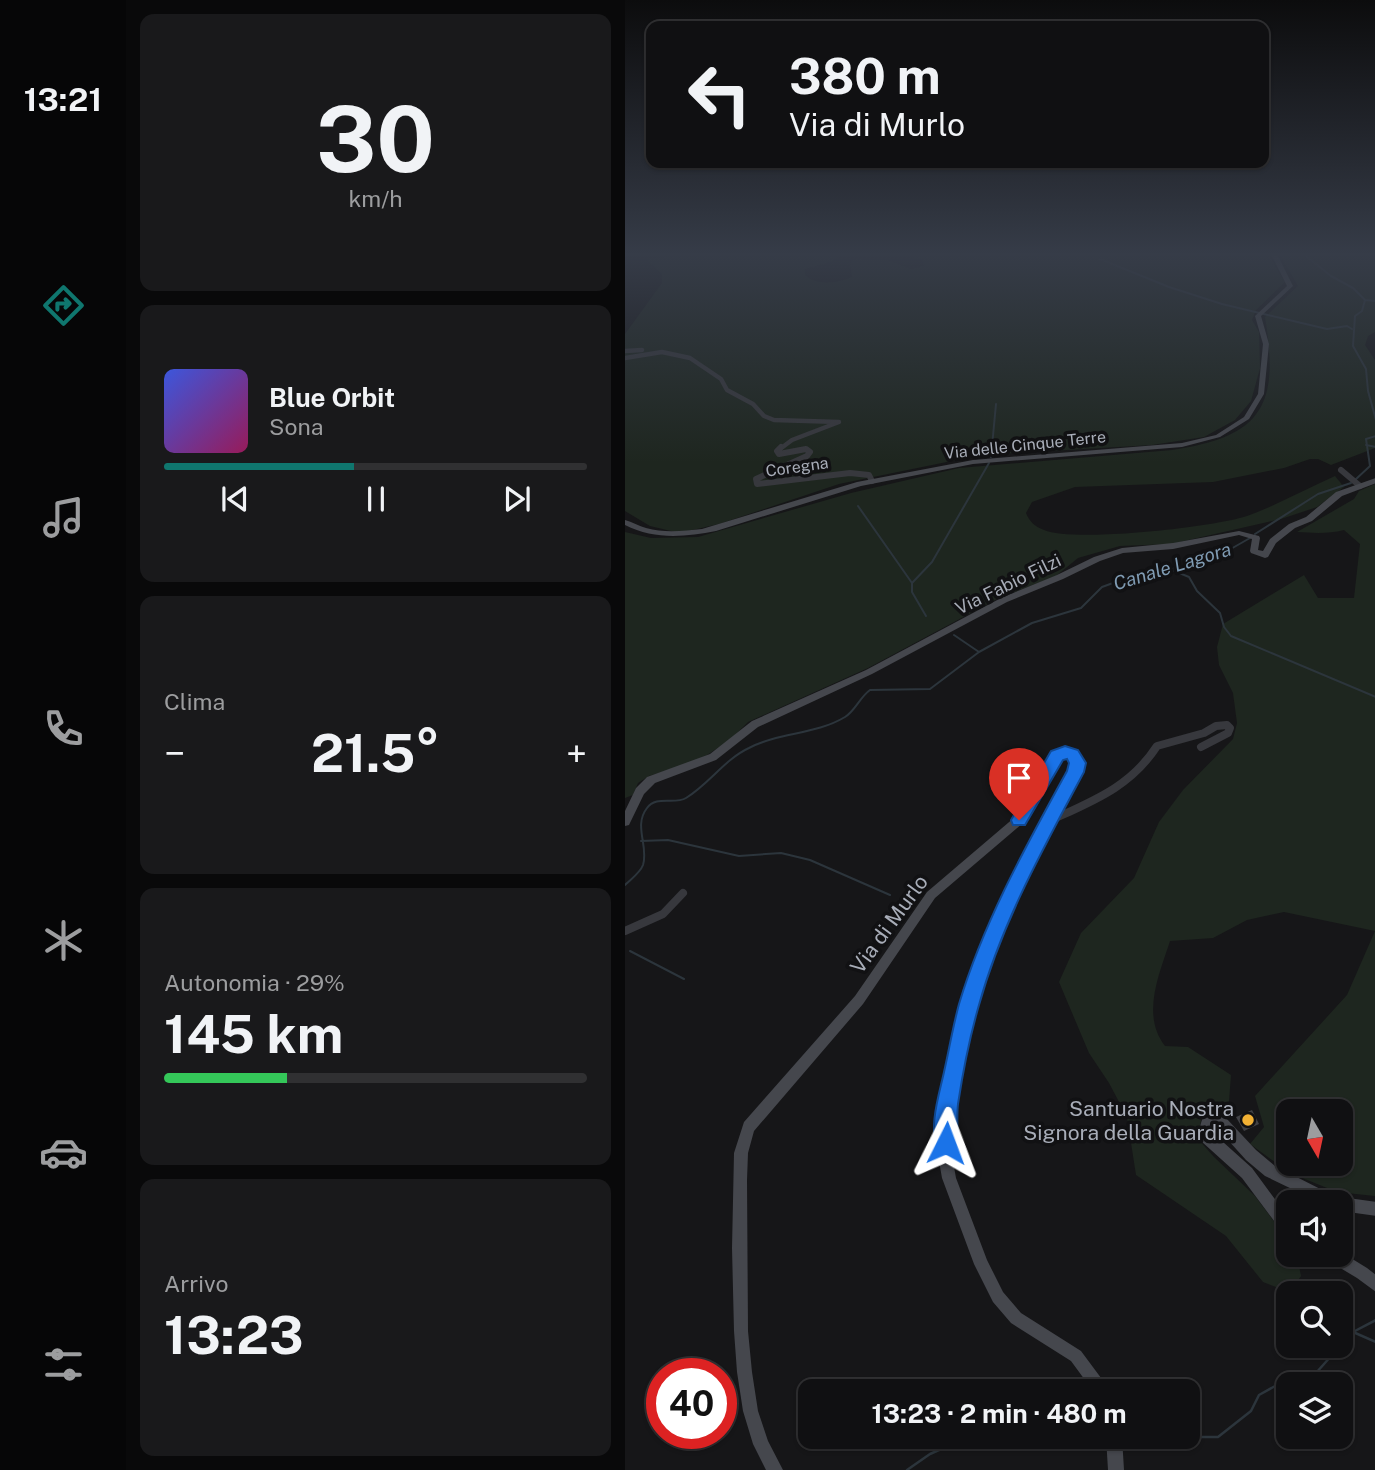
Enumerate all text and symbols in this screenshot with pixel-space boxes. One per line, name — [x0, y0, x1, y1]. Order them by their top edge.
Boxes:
text: 380 m — [789, 47, 941, 105]
icon: left — [674, 49, 765, 140]
text: 13:21 — [24, 81, 102, 118]
text: 30 — [316, 86, 435, 192]
text: Via di Murlo — [789, 106, 965, 143]
text: km/h — [348, 185, 403, 212]
icon: directions — [39, 281, 88, 330]
text: Blue Orbit — [269, 382, 395, 413]
text: Sona — [269, 413, 323, 440]
street label: Via delle Cinque Terre — [943, 427, 1107, 463]
street label: Coregna — [764, 453, 830, 481]
icon: previous — [216, 480, 254, 518]
icon: pause — [357, 480, 395, 518]
icon: next — [498, 480, 536, 518]
icon: music — [39, 493, 88, 542]
water label: Canale Lagora — [1110, 538, 1234, 594]
street label: Via Fabio Filzi — [952, 549, 1064, 619]
text: Clima — [164, 688, 225, 715]
icon: phone — [39, 704, 88, 753]
text: 21.5° — [311, 723, 440, 784]
text: − — [164, 731, 185, 776]
text: + — [566, 731, 587, 776]
pin — [989, 748, 1049, 820]
icon: arrive — [1000, 759, 1038, 797]
street label: Via di Murlo — [845, 870, 933, 978]
icon: climate — [39, 916, 88, 965]
text: Autonomia · 29% — [164, 969, 345, 996]
text: 145 km — [164, 1004, 343, 1065]
place label: Santuario Nostra Signora della Guardia — [1023, 1096, 1234, 1145]
north arrow — [1276, 1099, 1353, 1176]
map controls — [1276, 1099, 1353, 1449]
position arrow — [909, 1106, 983, 1180]
marker: Santuario Nostra Signora della Guardia — [1240, 1112, 1256, 1128]
icon: car — [39, 1128, 88, 1177]
button: sound — [1276, 1190, 1353, 1267]
text: Arrivo — [164, 1270, 228, 1297]
button: search — [1276, 1281, 1353, 1358]
text: 13:23 — [164, 1305, 304, 1366]
icon: filters — [39, 1340, 88, 1389]
speed limit sign: 40 — [646, 1358, 737, 1449]
button: layers — [1276, 1372, 1353, 1449]
text: 13:23 · 2 min · 480 m — [872, 1398, 1126, 1429]

